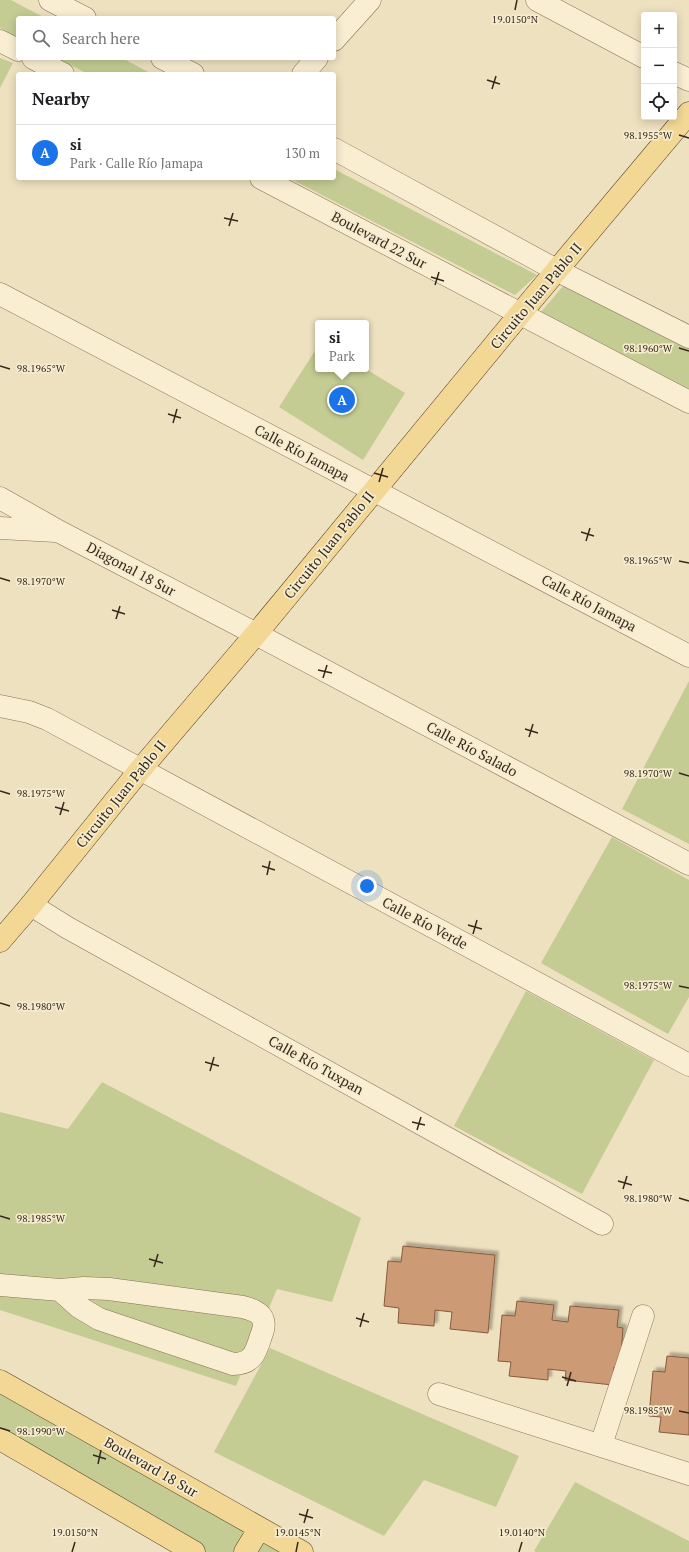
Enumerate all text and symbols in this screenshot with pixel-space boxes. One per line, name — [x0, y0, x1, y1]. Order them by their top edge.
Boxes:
map controls — [641, 12, 677, 120]
button: + — [641, 12, 677, 48]
text: 19.0150°N — [492, 13, 539, 26]
search box — [16, 16, 336, 60]
icon: search — [30, 27, 52, 49]
text: Search here — [62, 28, 140, 48]
button: − — [641, 48, 677, 84]
button: locate — [641, 84, 677, 120]
text: Nearby — [32, 87, 90, 110]
text: 98.1955°W — [624, 129, 673, 142]
text: si — [70, 134, 82, 154]
text: A — [40, 144, 50, 162]
text: 130 m — [285, 144, 320, 162]
text: Park · Calle Río Jamapa — [70, 154, 203, 172]
street label: Boulevard 22 Sur — [328, 206, 431, 273]
street label: Circuito Juan Pablo II — [485, 238, 586, 353]
popup — [315, 320, 369, 372]
text: si — [329, 327, 341, 347]
text: 98.1960°W — [624, 342, 673, 355]
text: Park — [329, 347, 355, 365]
text: 98.1965°W — [17, 362, 66, 375]
pin: A — [329, 385, 355, 415]
street label: Calle Río Jamapa — [251, 419, 353, 486]
street label: Circuito Juan Pablo II — [279, 487, 378, 603]
street label: Diagonal 18 Sur — [83, 537, 180, 600]
text: 98.1965°W — [624, 554, 673, 567]
street label: Calle Río Jamapa — [538, 569, 640, 636]
text: 98.1970°W — [17, 575, 66, 588]
street label: Calle Río Salado — [423, 717, 521, 781]
street label: Circuito Juan Pablo II — [71, 736, 170, 852]
text: 98.1970°W — [624, 767, 673, 780]
text: 98.1975°W — [17, 787, 66, 800]
your location — [357, 876, 377, 896]
street label: Calle Río Verde — [379, 892, 471, 953]
text: 98.1975°W — [624, 979, 673, 992]
text: 98.1980°W — [17, 1000, 66, 1013]
street label: Calle Río Tuxpan — [265, 1031, 368, 1099]
text: 98.1980°W — [624, 1192, 673, 1205]
text: 98.1985°W — [17, 1212, 66, 1225]
text: 98.1985°W — [624, 1404, 673, 1417]
text: 98.1990°W — [17, 1425, 66, 1438]
street label: Boulevard 18 Sur — [101, 1432, 202, 1501]
text: 19.0150°N — [52, 1526, 99, 1539]
text: 19.0145°N — [275, 1526, 322, 1539]
text: 19.0140°N — [499, 1526, 546, 1539]

